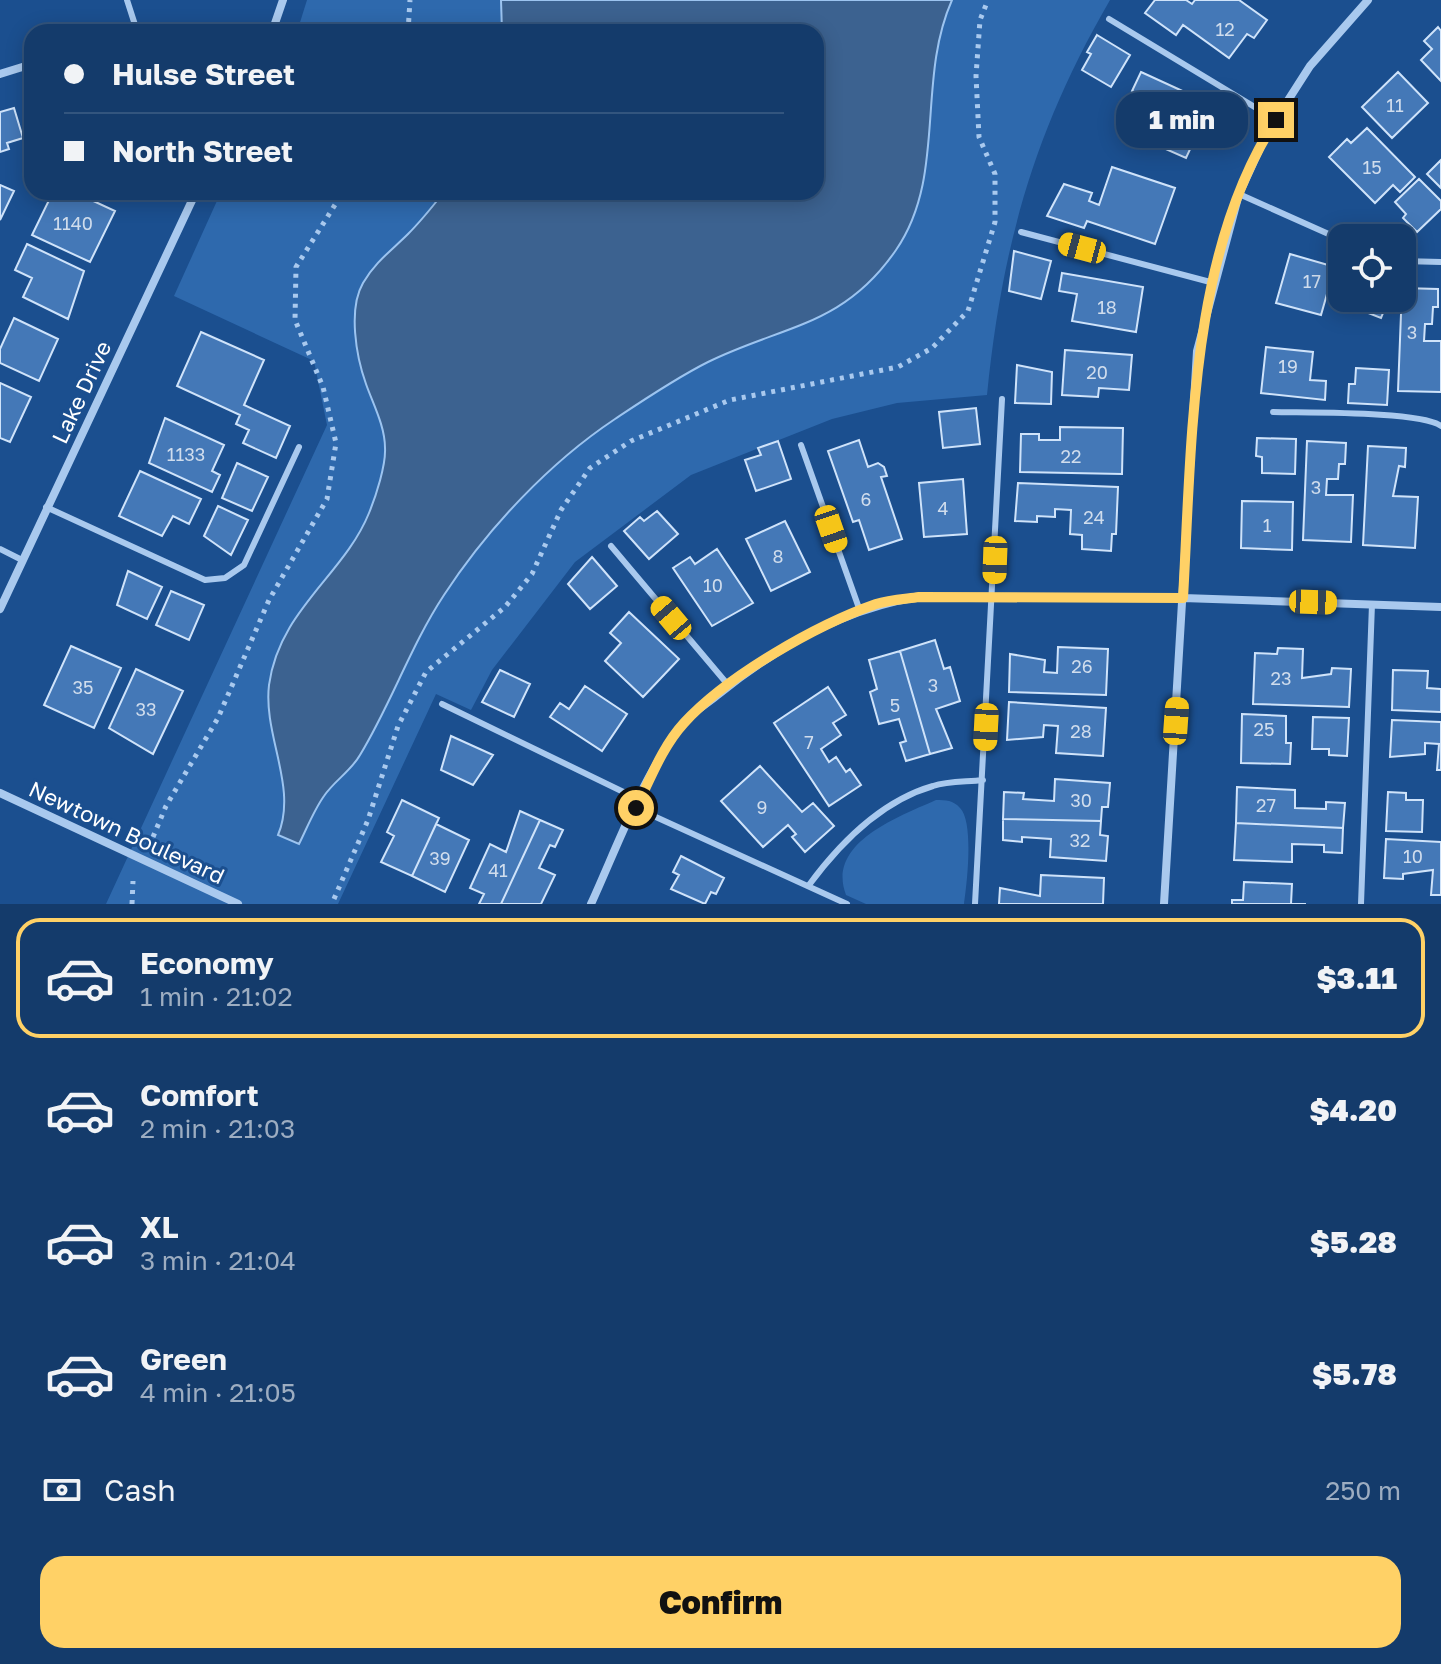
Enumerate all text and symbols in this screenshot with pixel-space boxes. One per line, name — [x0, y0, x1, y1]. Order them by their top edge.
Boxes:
house number: 12 — [1215, 18, 1235, 40]
text: Hulse Street — [112, 56, 295, 92]
callout: 1 min — [1116, 92, 1248, 148]
house number: 11 — [1386, 94, 1404, 116]
route end — [1258, 102, 1294, 138]
text: 1 min — [1149, 104, 1215, 135]
text: North Street — [112, 133, 293, 169]
house number: 15 — [1362, 156, 1382, 178]
house number: 1140 — [53, 212, 93, 234]
map controls — [1328, 224, 1416, 312]
button: locate — [1328, 224, 1416, 312]
car — [1056, 230, 1108, 266]
house number: 17 — [1303, 270, 1321, 292]
house number: 18 — [1097, 296, 1117, 318]
house number: 3 — [1407, 321, 1417, 343]
street label: Lake Drive — [46, 336, 116, 448]
house number: 19 — [1278, 355, 1298, 377]
house number: 20 — [1086, 361, 1108, 383]
house number: 1133 — [167, 443, 205, 465]
house number: 22 — [1061, 445, 1081, 467]
house number: 3 — [1311, 476, 1321, 498]
house number: 6 — [861, 488, 871, 510]
house number: 4 — [938, 497, 949, 519]
car — [812, 502, 850, 556]
house number: 24 — [1083, 506, 1105, 528]
house number: 1 — [1263, 514, 1272, 536]
car — [982, 536, 1008, 584]
house number: 8 — [773, 545, 783, 567]
house number: 10 — [703, 574, 723, 596]
car — [1289, 589, 1337, 615]
car — [646, 592, 696, 644]
house number: 26 — [1071, 655, 1093, 677]
house number: 23 — [1271, 667, 1291, 689]
house number: 3 — [928, 674, 938, 696]
house number: 35 — [73, 676, 93, 698]
house number: 5 — [890, 694, 900, 716]
car — [1162, 696, 1190, 746]
house number: 33 — [135, 698, 157, 720]
car — [973, 702, 999, 752]
house number: 25 — [1254, 718, 1274, 740]
house number: 28 — [1070, 720, 1092, 742]
house number: 7 — [804, 731, 814, 753]
street label: Newtown Boulevard — [25, 775, 229, 889]
house number: 30 — [1070, 789, 1092, 811]
route start — [618, 790, 654, 826]
house number: 27 — [1256, 794, 1276, 816]
house number: 9 — [757, 796, 767, 818]
house number: 32 — [1070, 829, 1090, 851]
house number: 10 — [1403, 845, 1423, 867]
house number: 39 — [429, 847, 451, 869]
house number: 41 — [488, 859, 508, 881]
icon: car — [44, 942, 116, 1014]
text: Economy — [140, 945, 274, 981]
text: $3.11 — [1316, 960, 1397, 996]
text: 1 min · 21:02 — [140, 981, 293, 1012]
icon: car — [44, 1074, 116, 1146]
text: Comfort — [140, 1077, 259, 1113]
text: $4.20 — [1310, 1092, 1397, 1128]
text: 2 min · 21:03 — [140, 1113, 295, 1144]
icon: car — [44, 1206, 116, 1278]
text: XL — [140, 1209, 179, 1245]
text: $5.28 — [1310, 1224, 1397, 1260]
text: 3 min · 21:04 — [140, 1245, 296, 1276]
icon: car — [44, 1338, 116, 1410]
text: Green — [140, 1341, 227, 1377]
text: $5.78 — [1312, 1356, 1397, 1392]
text: 4 min · 21:05 — [140, 1377, 296, 1408]
icon: cash — [40, 1468, 84, 1512]
text: Cash — [104, 1472, 176, 1508]
text: 250 m — [1325, 1475, 1401, 1506]
button: Confirm — [40, 1556, 1401, 1648]

